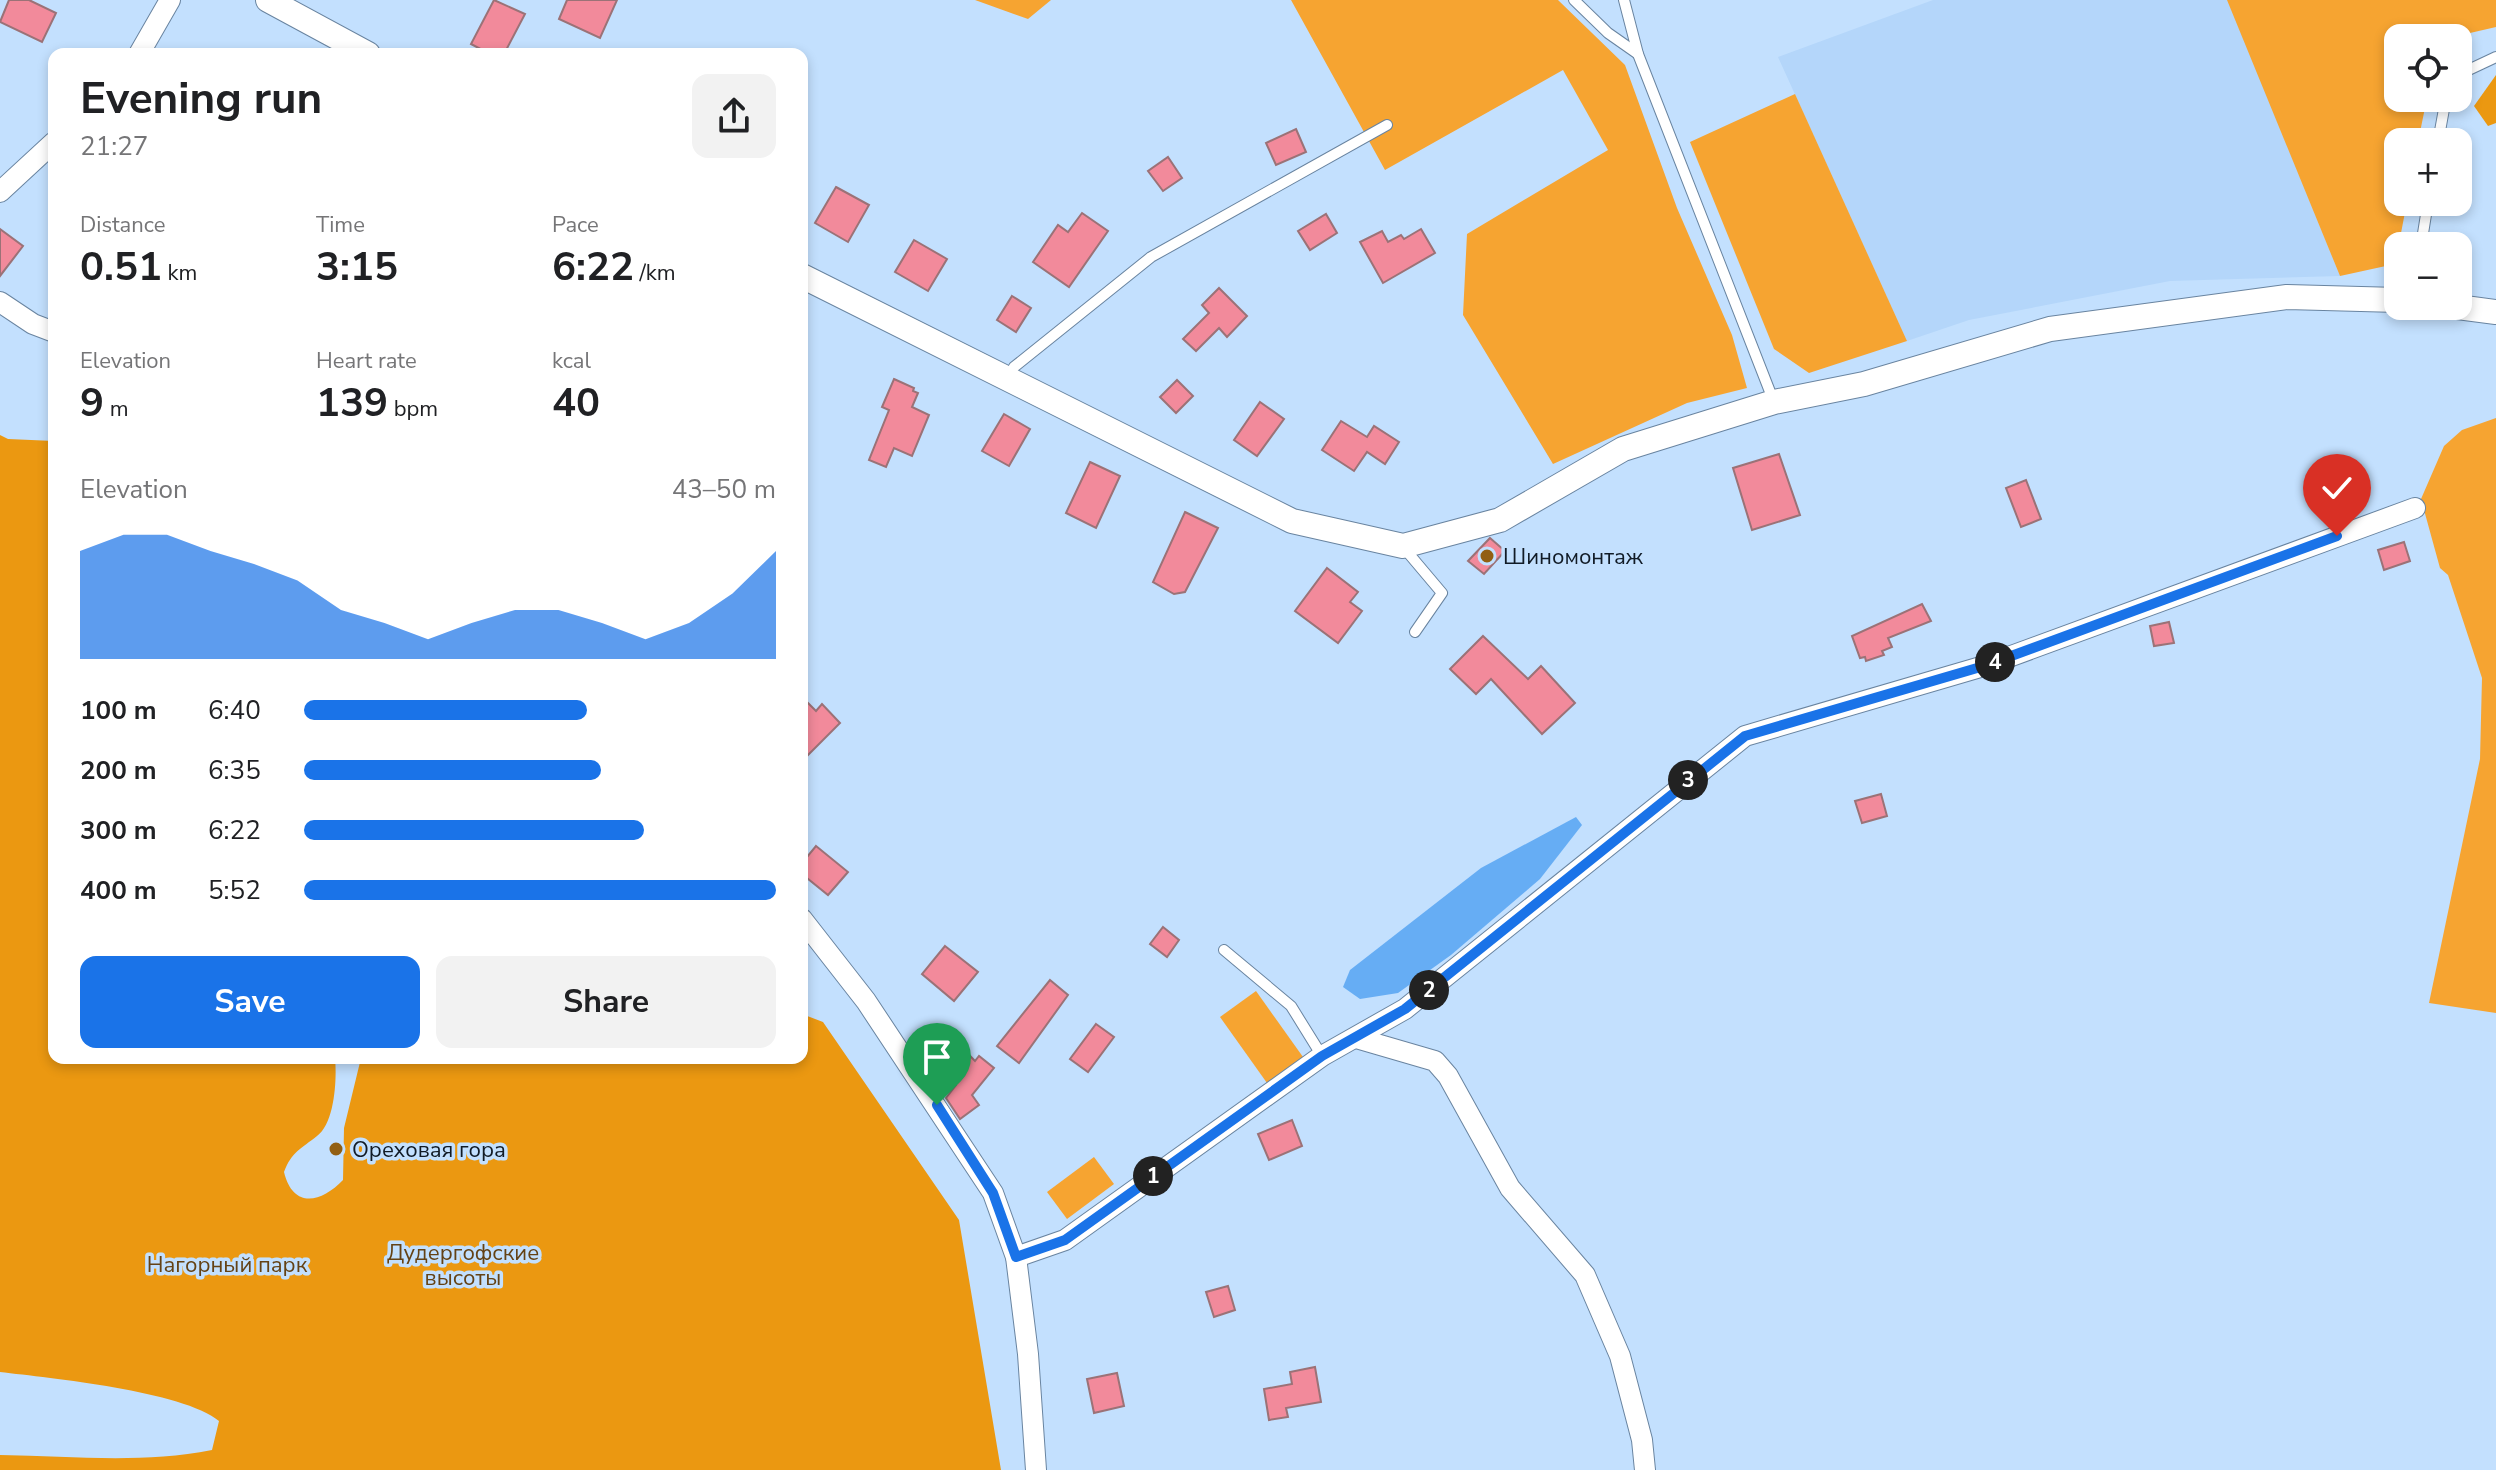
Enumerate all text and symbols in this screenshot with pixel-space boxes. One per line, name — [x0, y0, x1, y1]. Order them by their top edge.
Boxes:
map controls — [2384, 24, 2472, 320]
button: locate — [2384, 24, 2472, 112]
text: Evening run — [80, 69, 322, 129]
button: share — [692, 74, 776, 158]
button: + — [2384, 128, 2472, 216]
text: 21:27 — [80, 129, 148, 164]
text: Distance — [80, 210, 165, 240]
text: Time — [316, 210, 365, 240]
text: Pace — [552, 210, 599, 240]
button: − — [2384, 232, 2472, 320]
text: 0.51 — [80, 240, 162, 294]
text: 3:15 — [316, 240, 398, 294]
text: 6:22 — [552, 240, 634, 294]
text: km — [162, 258, 197, 288]
text: /km — [634, 258, 676, 288]
text: Elevation — [80, 346, 171, 376]
text: Heart rate — [316, 346, 417, 376]
text: kcal — [552, 346, 591, 376]
text: 9 — [80, 376, 104, 430]
text: 139 — [316, 376, 388, 430]
text: 40 — [552, 376, 600, 430]
text: m — [104, 394, 129, 424]
text: bpm — [388, 394, 438, 424]
pin — [2303, 454, 2371, 536]
icon: check — [2315, 466, 2359, 510]
text: Elevation — [80, 472, 188, 507]
text: 43–50 m — [672, 472, 776, 507]
place label: Шиномонтаж — [1503, 542, 1644, 572]
marker: Шиномонтаж — [1478, 547, 1496, 565]
pin: 4 — [1975, 642, 2015, 682]
text: 4 — [1988, 647, 2002, 677]
text: 100 m — [80, 693, 157, 728]
text: 6:40 — [208, 693, 261, 728]
text: 200 m — [80, 753, 157, 788]
text: 6:35 — [208, 753, 261, 788]
pin: 3 — [1668, 760, 1708, 800]
text: 3 — [1681, 765, 1695, 795]
text: 300 m — [80, 813, 157, 848]
text: 6:22 — [208, 813, 261, 848]
text: 400 m — [80, 873, 157, 908]
text: 5:52 — [208, 873, 261, 908]
button: Save — [80, 956, 420, 1048]
button: Share — [436, 956, 776, 1048]
pin: 2 — [1409, 970, 1449, 1010]
text: 2 — [1422, 975, 1436, 1005]
pin — [903, 1023, 971, 1105]
icon: arrive — [915, 1035, 959, 1079]
place label: Ореховая гора — [352, 1135, 506, 1165]
marker: Ореховая гора — [327, 1140, 345, 1158]
pin: 1 — [1133, 1156, 1173, 1196]
text: 1 — [1146, 1161, 1160, 1191]
park label: Дудергофские высоты — [387, 1238, 539, 1293]
park label: Нагорный парк — [147, 1250, 308, 1280]

